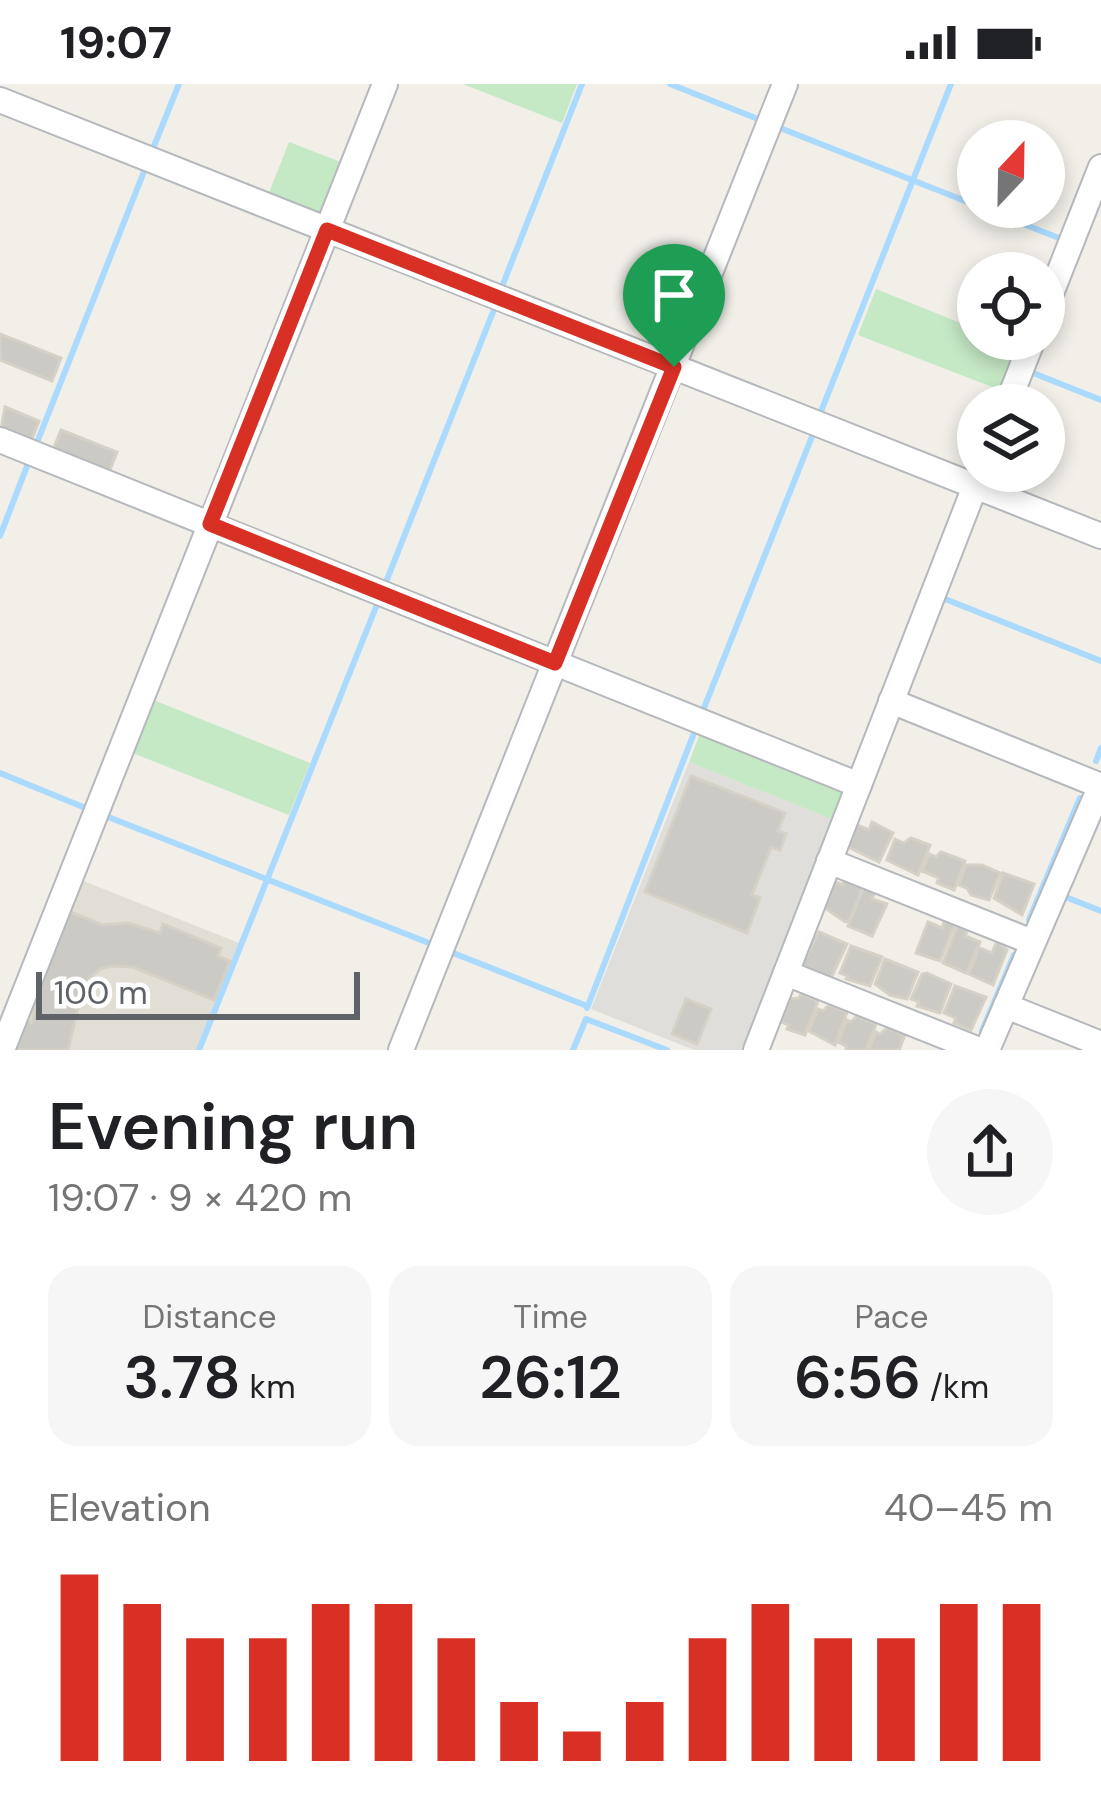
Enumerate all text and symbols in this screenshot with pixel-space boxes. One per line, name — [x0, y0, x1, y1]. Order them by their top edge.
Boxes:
text: 19:07 — [60, 13, 172, 72]
north arrow — [957, 120, 1065, 228]
map controls — [957, 120, 1065, 492]
pin — [623, 244, 725, 367]
button: locate — [957, 252, 1065, 360]
icon: arrive — [641, 262, 707, 328]
button: layers — [957, 384, 1065, 492]
scale bar — [36, 966, 360, 1019]
text: 100 m — [54, 971, 148, 1014]
text: Evening run — [48, 1084, 418, 1169]
button: share — [927, 1089, 1053, 1215]
text: 19:07 · 9 × 420 m — [48, 1172, 352, 1223]
text: Distance — [143, 1295, 276, 1338]
text: Time — [513, 1295, 588, 1338]
text: Pace — [855, 1295, 928, 1338]
text: 3.78 — [123, 1338, 241, 1417]
text: 26:12 — [479, 1338, 622, 1417]
text: 6:56 — [794, 1338, 921, 1417]
text: km — [241, 1365, 296, 1408]
text: /km — [921, 1365, 989, 1408]
text: Elevation — [48, 1482, 211, 1533]
text: 40–45 m — [884, 1482, 1053, 1533]

